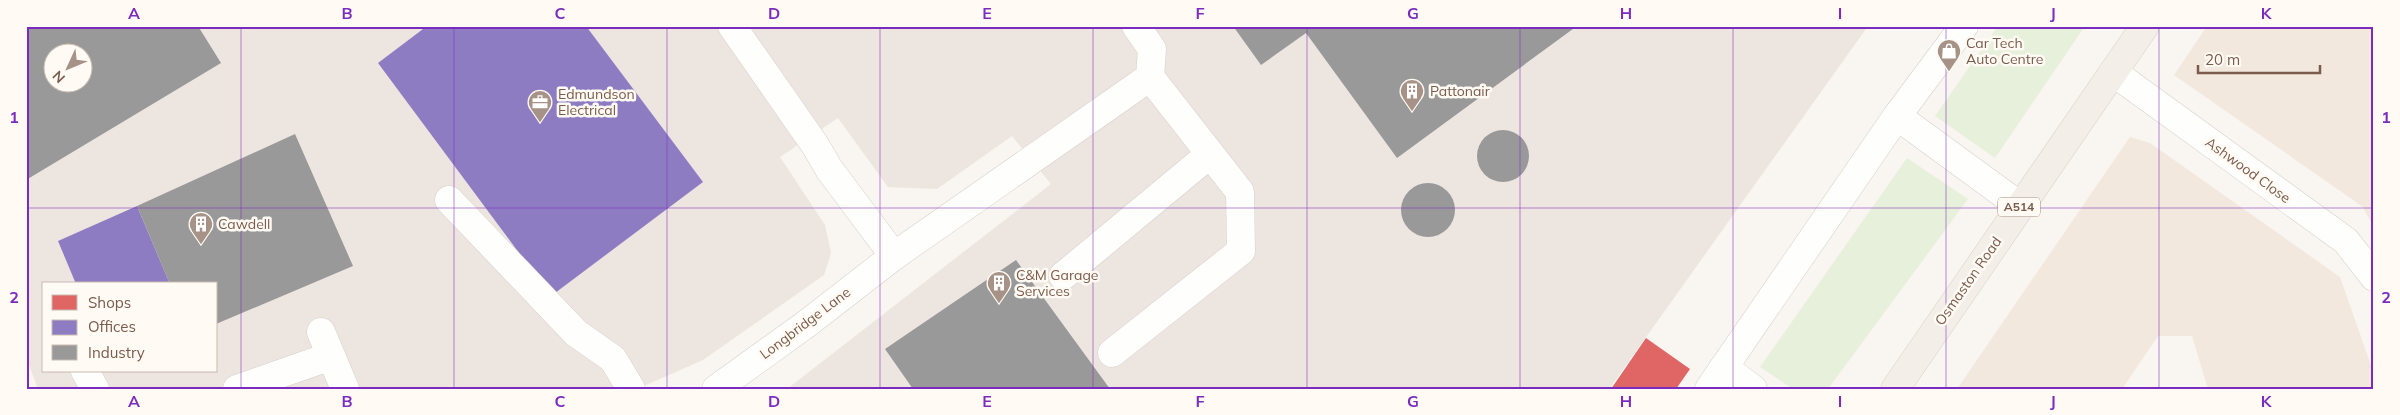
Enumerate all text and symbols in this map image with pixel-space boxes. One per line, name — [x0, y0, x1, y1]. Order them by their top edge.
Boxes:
text: A — [128, 3, 140, 23]
text: B — [341, 3, 353, 23]
text: C — [555, 3, 566, 23]
text: D — [768, 3, 780, 23]
text: E — [982, 3, 992, 23]
text: F — [1195, 3, 1205, 23]
text: G — [1407, 3, 1419, 23]
text: H — [1620, 3, 1632, 23]
text: I — [1838, 3, 1842, 23]
text: J — [2050, 3, 2056, 23]
text: K — [2261, 3, 2273, 23]
place label: Car Tech Auto Centre — [1966, 34, 2043, 68]
shop icon: Car Tech Auto Centre — [1936, 38, 1962, 72]
north arrow — [42, 42, 92, 92]
scale bar — [2198, 42, 2320, 74]
text: 20 m — [2205, 50, 2240, 69]
text: N — [49, 67, 69, 87]
building icon: Pattonair — [1399, 78, 1425, 112]
place label: Pattonair — [1430, 82, 1491, 100]
place label: Edmundson Electrical — [558, 85, 635, 119]
office icon: Edmundson Electrical — [527, 89, 553, 123]
text: 1 — [9, 107, 19, 127]
text: 1 — [2381, 107, 2391, 127]
street label: Ashwood Close — [2202, 133, 2294, 207]
road number: A514 — [1998, 198, 2040, 216]
building icon: Cawdell — [188, 211, 214, 245]
place label: Cawdell — [218, 215, 270, 233]
street label: Osmaston Road — [1931, 233, 2005, 329]
place label: C&M Garage Services — [1016, 266, 1098, 300]
building icon: C&M Garage Services — [986, 270, 1012, 304]
legend — [42, 282, 218, 372]
street label: Longbridge Lane — [756, 283, 854, 363]
text: 2 — [9, 287, 19, 307]
text: 2 — [2381, 287, 2391, 307]
text: Shops — [88, 293, 131, 312]
text: Offices — [88, 317, 136, 336]
text: Industry — [88, 343, 145, 362]
text: A — [128, 391, 140, 411]
text: B — [341, 391, 353, 411]
text: C — [555, 391, 566, 411]
text: D — [768, 391, 780, 411]
text: E — [982, 391, 992, 411]
text: F — [1195, 391, 1205, 411]
text: G — [1407, 391, 1419, 411]
text: H — [1620, 391, 1632, 411]
text: I — [1838, 391, 1842, 411]
text: J — [2050, 391, 2056, 411]
text: K — [2261, 391, 2273, 411]

